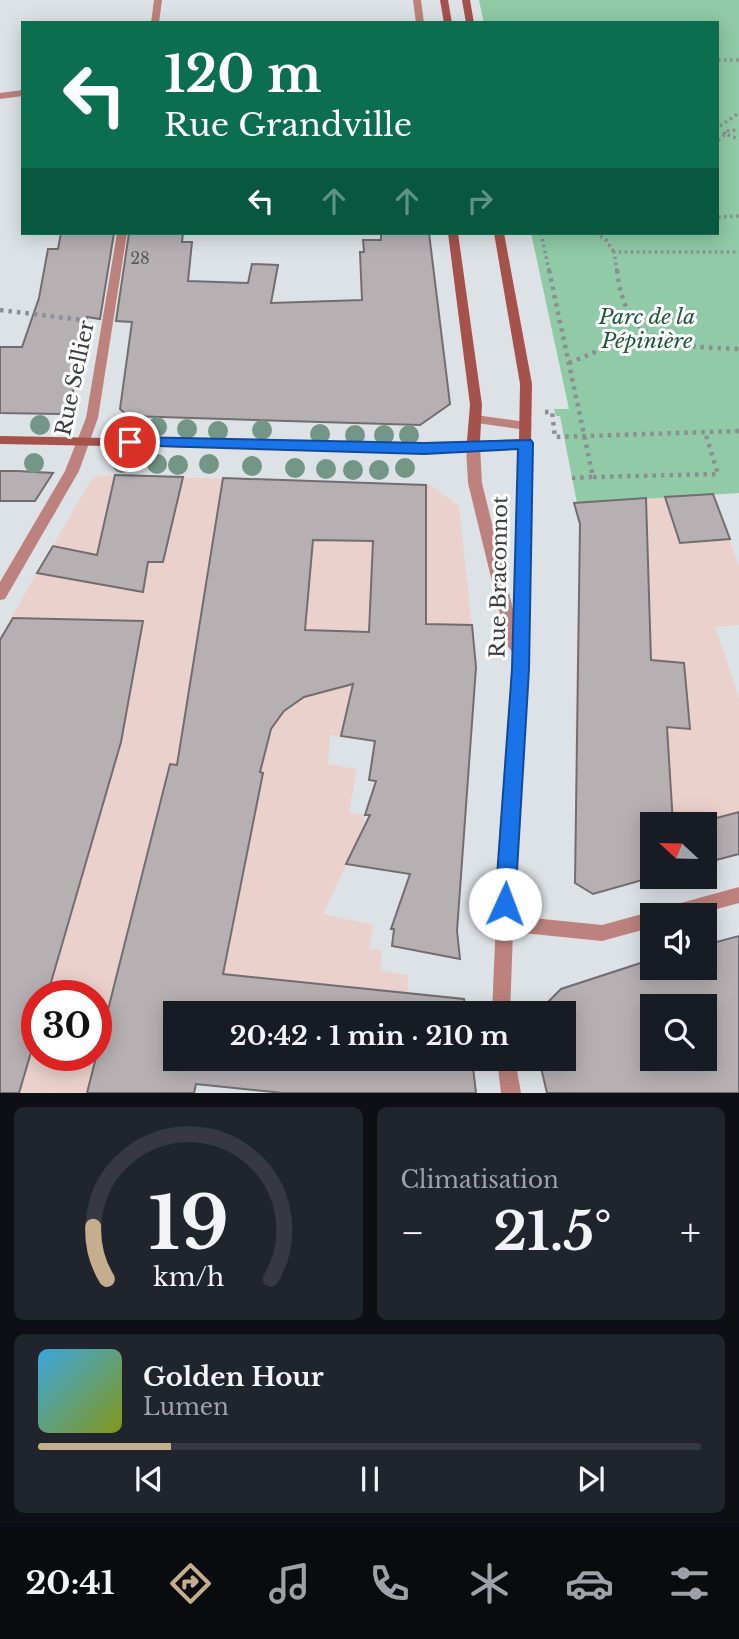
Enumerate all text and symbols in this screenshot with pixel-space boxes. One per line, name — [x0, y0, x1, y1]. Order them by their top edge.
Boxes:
text: 120 m — [164, 44, 322, 105]
icon: left — [49, 49, 140, 140]
text: Rue Grandville — [164, 105, 412, 145]
icon: left — [242, 182, 280, 220]
icon: ahead — [315, 182, 353, 220]
icon: ahead — [388, 182, 426, 220]
icon: right — [461, 182, 499, 220]
house number: 28 — [130, 248, 150, 268]
park label: Parc de la Pépinière — [598, 304, 695, 354]
street label: Rue Sellier — [50, 318, 100, 438]
pin — [100, 412, 160, 472]
icon: arrive — [111, 423, 149, 461]
street label: Rue Braconnot — [485, 496, 513, 658]
north arrow — [640, 812, 718, 889]
map controls — [640, 812, 717, 1071]
position arrow — [468, 867, 542, 941]
button: sound — [640, 903, 717, 980]
speed limit sign: 30 — [21, 980, 112, 1071]
button: search — [640, 994, 717, 1071]
text: 20:42 · 1 min · 210 m — [230, 1020, 509, 1052]
text: Climatisation — [401, 1166, 559, 1194]
text: 19 — [148, 1179, 229, 1270]
text: 21.5° — [493, 1200, 612, 1264]
text: − — [401, 1209, 425, 1256]
text: + — [680, 1209, 701, 1256]
text: km/h — [153, 1262, 224, 1293]
text: Golden Hour — [143, 1361, 324, 1393]
text: Lumen — [143, 1393, 229, 1421]
icon: previous — [130, 1460, 168, 1498]
icon: pause — [351, 1460, 389, 1498]
icon: next — [572, 1460, 610, 1498]
icon: directions — [166, 1559, 215, 1608]
icon: music — [265, 1559, 314, 1608]
icon: phone — [365, 1559, 414, 1608]
icon: climate — [465, 1559, 514, 1608]
icon: car — [565, 1559, 614, 1608]
icon: filters — [665, 1559, 714, 1608]
text: 20:41 — [25, 1563, 115, 1603]

